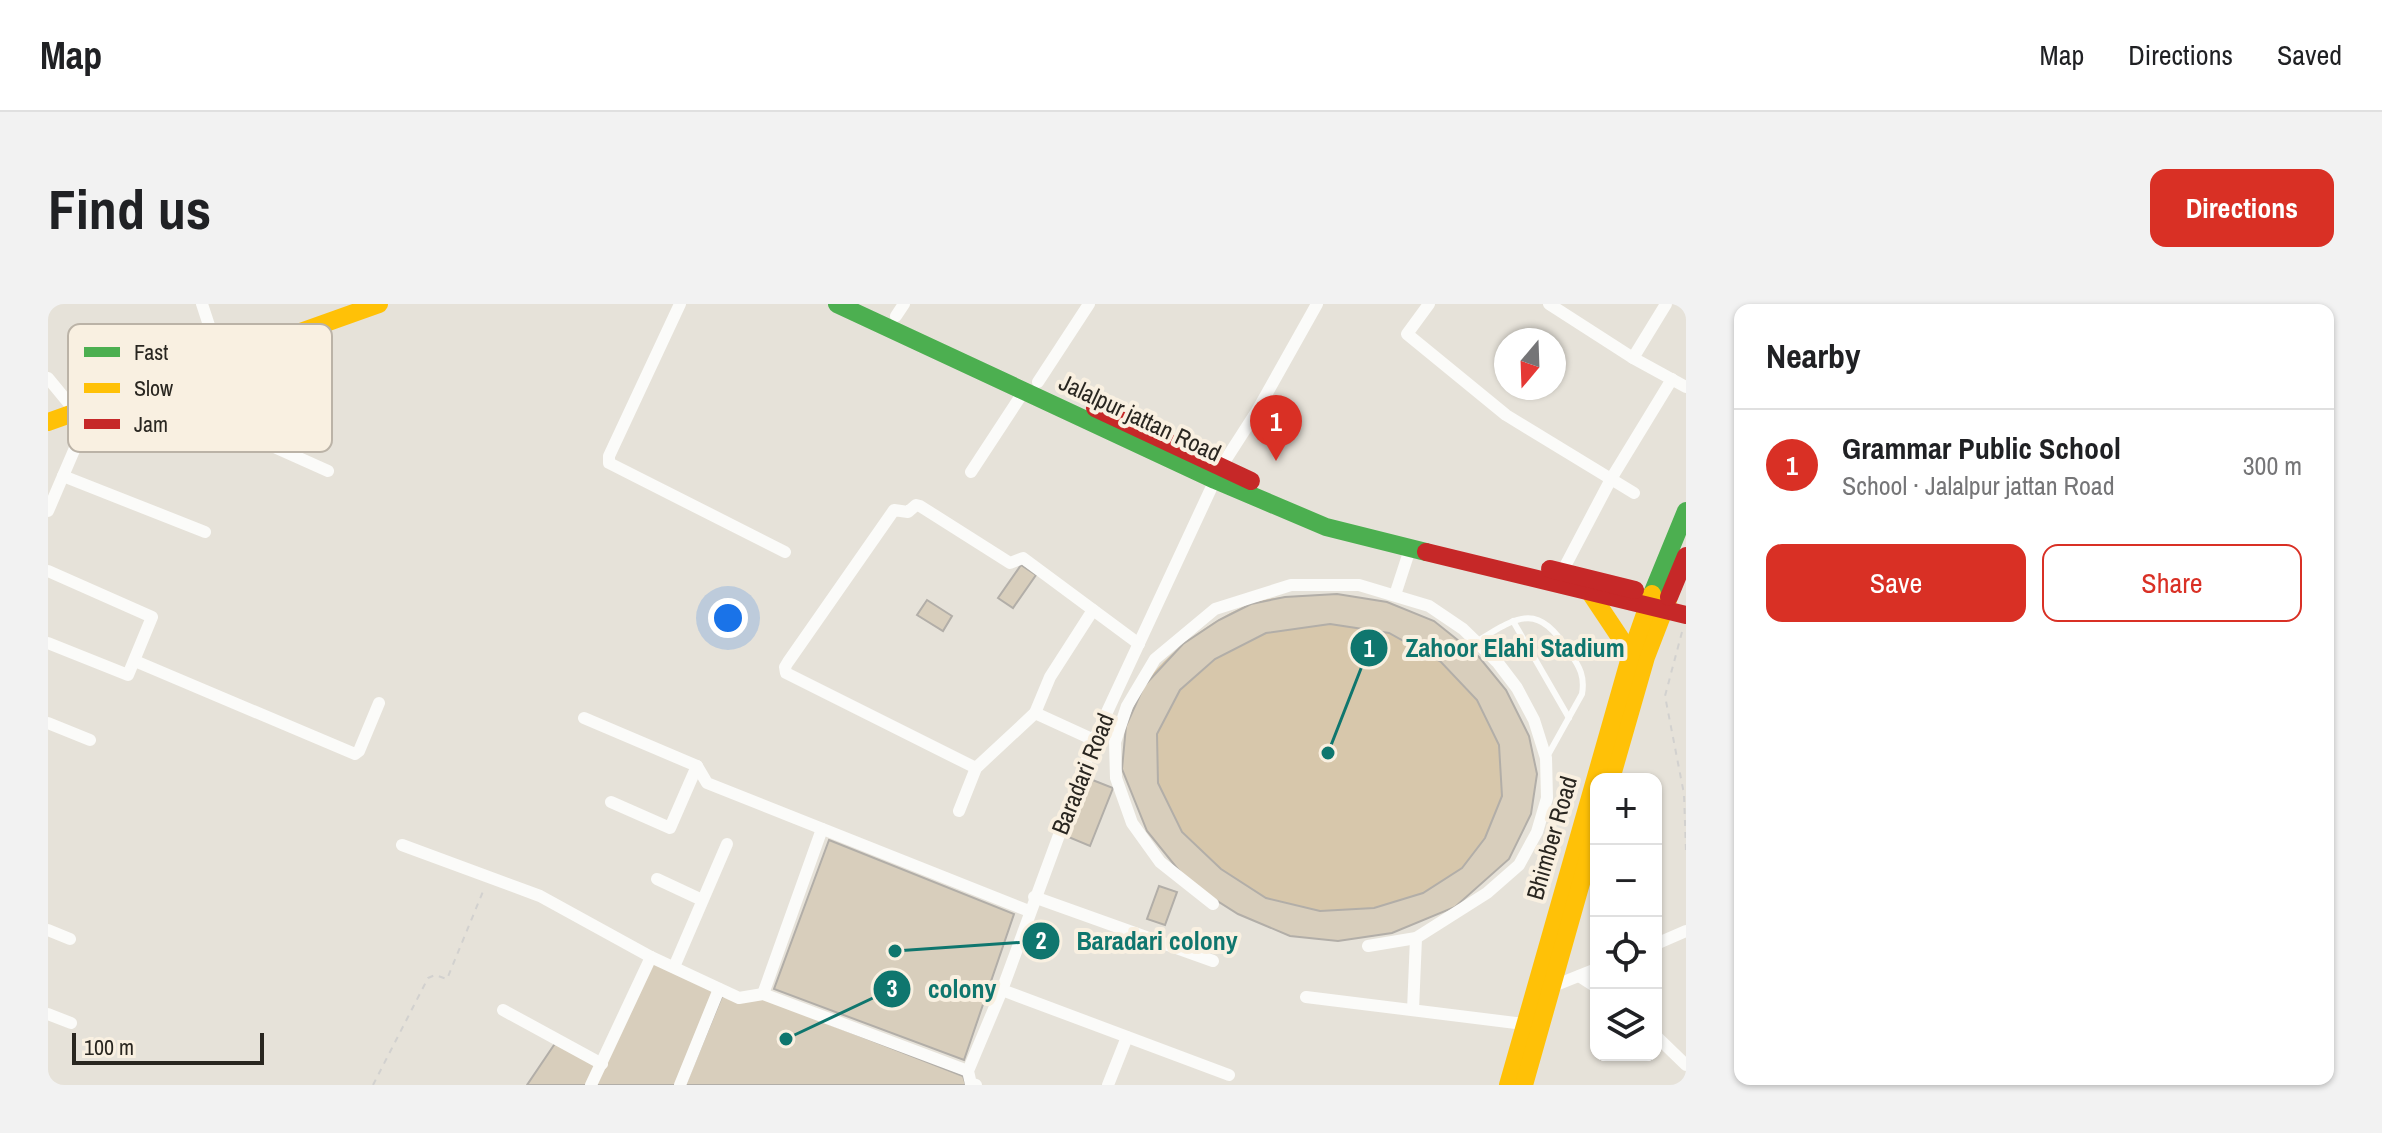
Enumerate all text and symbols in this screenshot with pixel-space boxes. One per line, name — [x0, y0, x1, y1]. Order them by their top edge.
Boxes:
text: Map — [40, 30, 102, 81]
text: Map — [2040, 36, 2084, 74]
text: Directions — [2128, 36, 2233, 74]
text: Saved — [2277, 36, 2342, 74]
button: Directions — [2150, 169, 2334, 247]
text: Find us — [48, 171, 211, 246]
legend — [68, 324, 332, 452]
north arrow — [1494, 328, 1566, 400]
text: Nearby — [1766, 333, 1861, 379]
text: Fast — [134, 337, 168, 367]
street label: Jalalpur jattan Road — [1054, 366, 1227, 469]
text: Slow — [134, 373, 173, 403]
pin: 1 — [1250, 395, 1302, 461]
text: Jam — [134, 409, 168, 439]
text: Grammar Public School — [1842, 428, 2121, 468]
text: 1 — [1786, 448, 1798, 483]
text: 300 m — [2243, 448, 2302, 483]
text: School · Jalalpur jattan Road — [1842, 468, 2115, 503]
button: Save — [1766, 544, 2026, 622]
button: Share — [2042, 544, 2302, 622]
your location — [708, 598, 748, 638]
callout: Zahoor Elahi Stadium — [1349, 623, 1640, 673]
text: Zahoor Elahi Stadium — [1405, 630, 1625, 665]
text: 1 — [1364, 632, 1375, 664]
street label: Baradari Road — [1043, 708, 1121, 839]
street label: Bhimber Road — [1518, 772, 1584, 903]
map controls — [1590, 773, 1662, 1061]
button: + — [1590, 773, 1662, 845]
button: − — [1590, 845, 1662, 917]
callout: Baradari colony — [1021, 916, 1254, 966]
button: locate — [1590, 917, 1662, 989]
text: Baradari colony — [1076, 923, 1238, 958]
text: 2 — [1036, 924, 1047, 956]
callout: colony — [872, 964, 1013, 1014]
text: colony — [928, 971, 997, 1006]
text: 3 — [887, 972, 898, 1004]
button: layers — [1590, 989, 1662, 1061]
scale bar — [72, 1029, 264, 1065]
text: 100 m — [84, 1032, 134, 1062]

